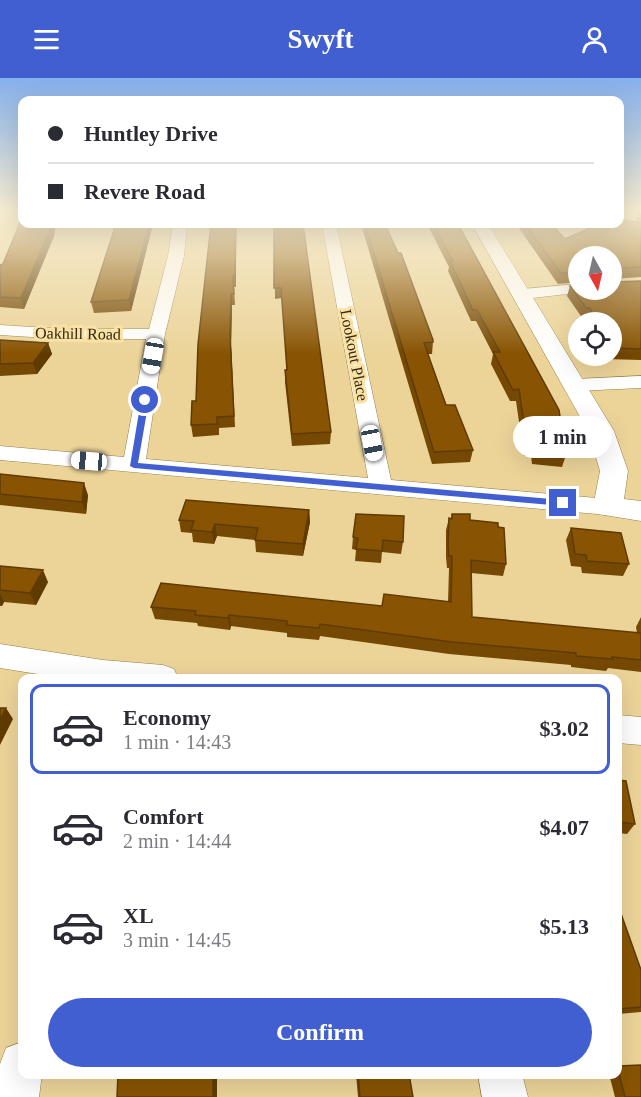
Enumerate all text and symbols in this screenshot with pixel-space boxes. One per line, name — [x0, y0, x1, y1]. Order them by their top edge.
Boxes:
icon: menu — [30, 23, 63, 56]
icon: person — [578, 23, 611, 56]
text: Swyft — [288, 24, 354, 54]
text: Huntley Drive — [84, 121, 218, 146]
text: Revere Road — [84, 179, 205, 204]
north arrow — [568, 246, 622, 300]
map controls — [568, 246, 622, 366]
street label: Lookout Place — [337, 308, 372, 402]
button: locate — [568, 312, 622, 366]
street label: Oakhill Road — [35, 324, 121, 343]
car — [141, 337, 165, 375]
route start — [131, 386, 158, 413]
callout: 1 min — [514, 416, 612, 458]
car — [360, 424, 384, 462]
text: 1 min — [538, 426, 587, 448]
car — [70, 450, 108, 472]
route end — [549, 489, 576, 516]
icon: car — [51, 702, 105, 756]
text: Economy — [123, 705, 211, 730]
text: $3.02 — [540, 716, 589, 741]
text: 1 min · 14:43 — [123, 731, 231, 753]
icon: car — [51, 801, 105, 855]
text: Comfort — [123, 804, 204, 829]
text: $4.07 — [540, 815, 589, 840]
text: 2 min · 14:44 — [123, 830, 231, 852]
icon: car — [51, 900, 105, 954]
text: XL — [123, 903, 154, 928]
text: $5.13 — [540, 914, 589, 939]
text: 3 min · 14:45 — [123, 929, 231, 951]
button: Confirm — [48, 998, 592, 1067]

